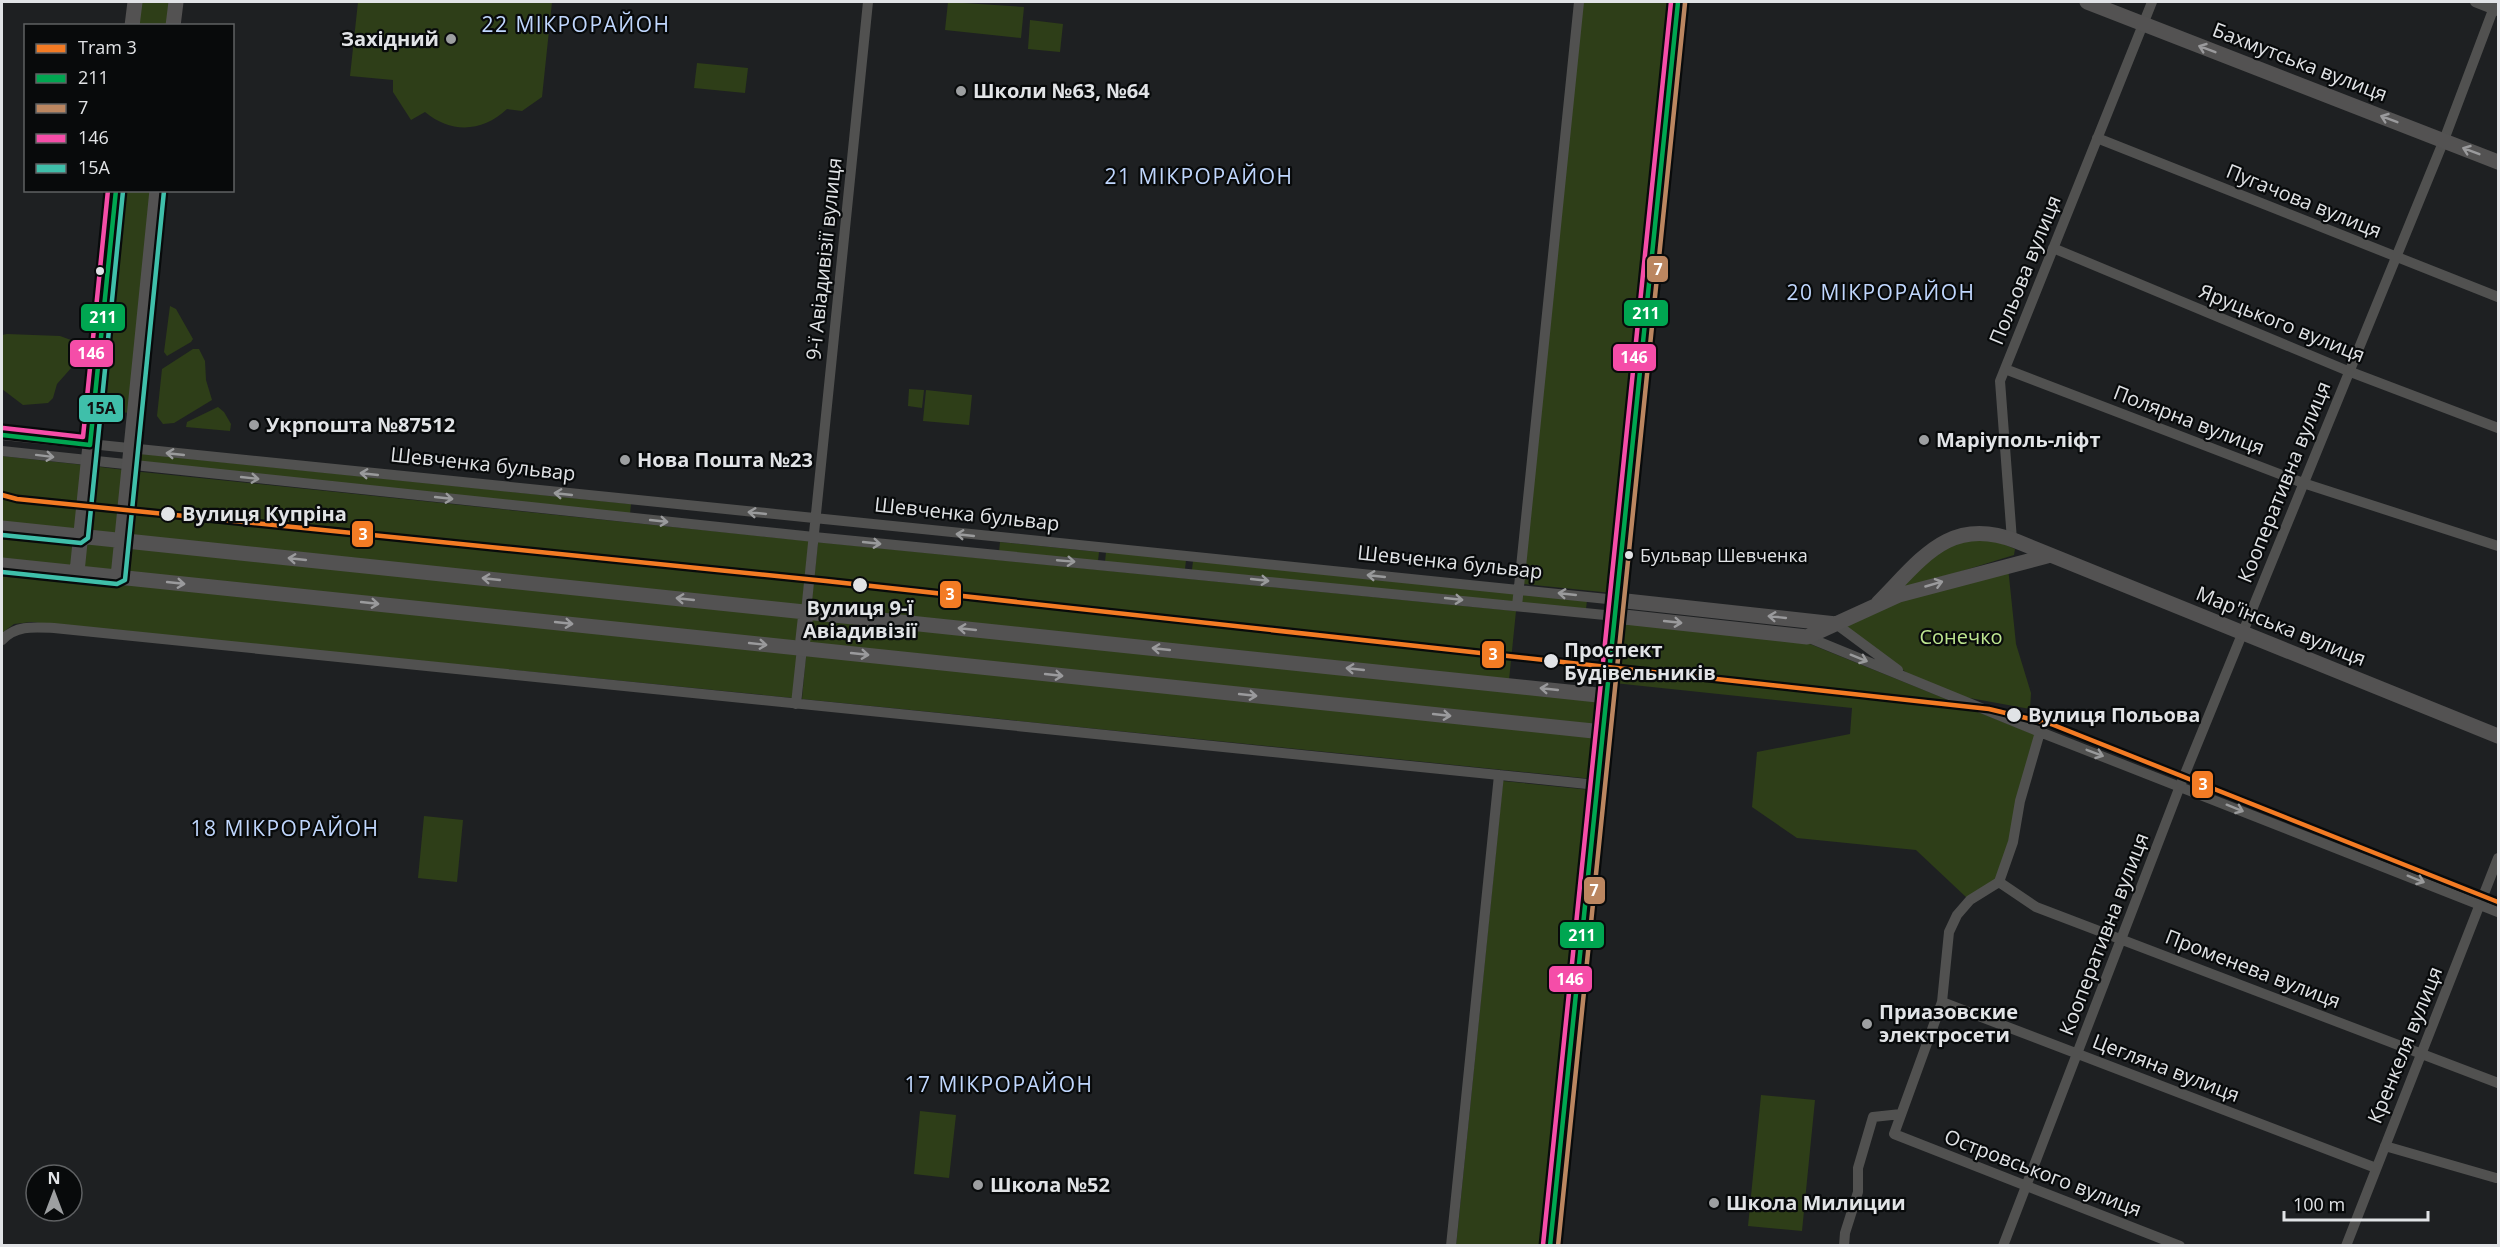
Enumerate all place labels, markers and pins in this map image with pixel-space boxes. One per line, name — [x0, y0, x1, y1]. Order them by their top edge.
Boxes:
place label: Західний — [341, 25, 439, 52]
marker: Західний — [444, 32, 458, 46]
place label: Школи №63, №64 — [973, 77, 1150, 104]
marker: Школи №63, №64 — [954, 84, 968, 98]
unlabelled marker — [94, 265, 106, 277]
place label: Укрпошта №87512 — [266, 411, 455, 438]
marker: Укрпошта №87512 — [247, 418, 261, 432]
place label: Маріуполь-ліфт — [1936, 426, 2100, 453]
marker: Маріуполь-ліфт — [1917, 433, 1931, 447]
place label: Нова Пошта №23 — [637, 446, 813, 473]
marker: Нова Пошта №23 — [618, 453, 632, 467]
place label: Вулиця Купріна — [182, 500, 347, 527]
marker: Вулиця Купріна — [159, 505, 177, 523]
place label: Бульвар Шевченка — [1640, 543, 1808, 567]
marker: Бульвар Шевченка — [1623, 549, 1635, 561]
marker: Вулиця 9-ї Авіадивізії — [851, 576, 869, 594]
place label: Вулиця 9-ї Авіадивізії — [803, 594, 918, 644]
place label: Проспект Будівельників — [1564, 636, 1716, 686]
marker: Проспект Будівельників — [1542, 652, 1560, 670]
place label: Вулиця Польова — [2028, 701, 2200, 728]
marker: Вулиця Польова — [2005, 706, 2023, 724]
place label: Приазовские электросети — [1879, 998, 2018, 1048]
marker: Приазовские электросети — [1860, 1017, 1874, 1031]
place label: Школа №52 — [990, 1171, 1110, 1198]
marker: Школа №52 — [971, 1178, 985, 1192]
place label: Школа Милиции — [1726, 1189, 1906, 1216]
marker: Школа Милиции — [1707, 1196, 1721, 1210]

